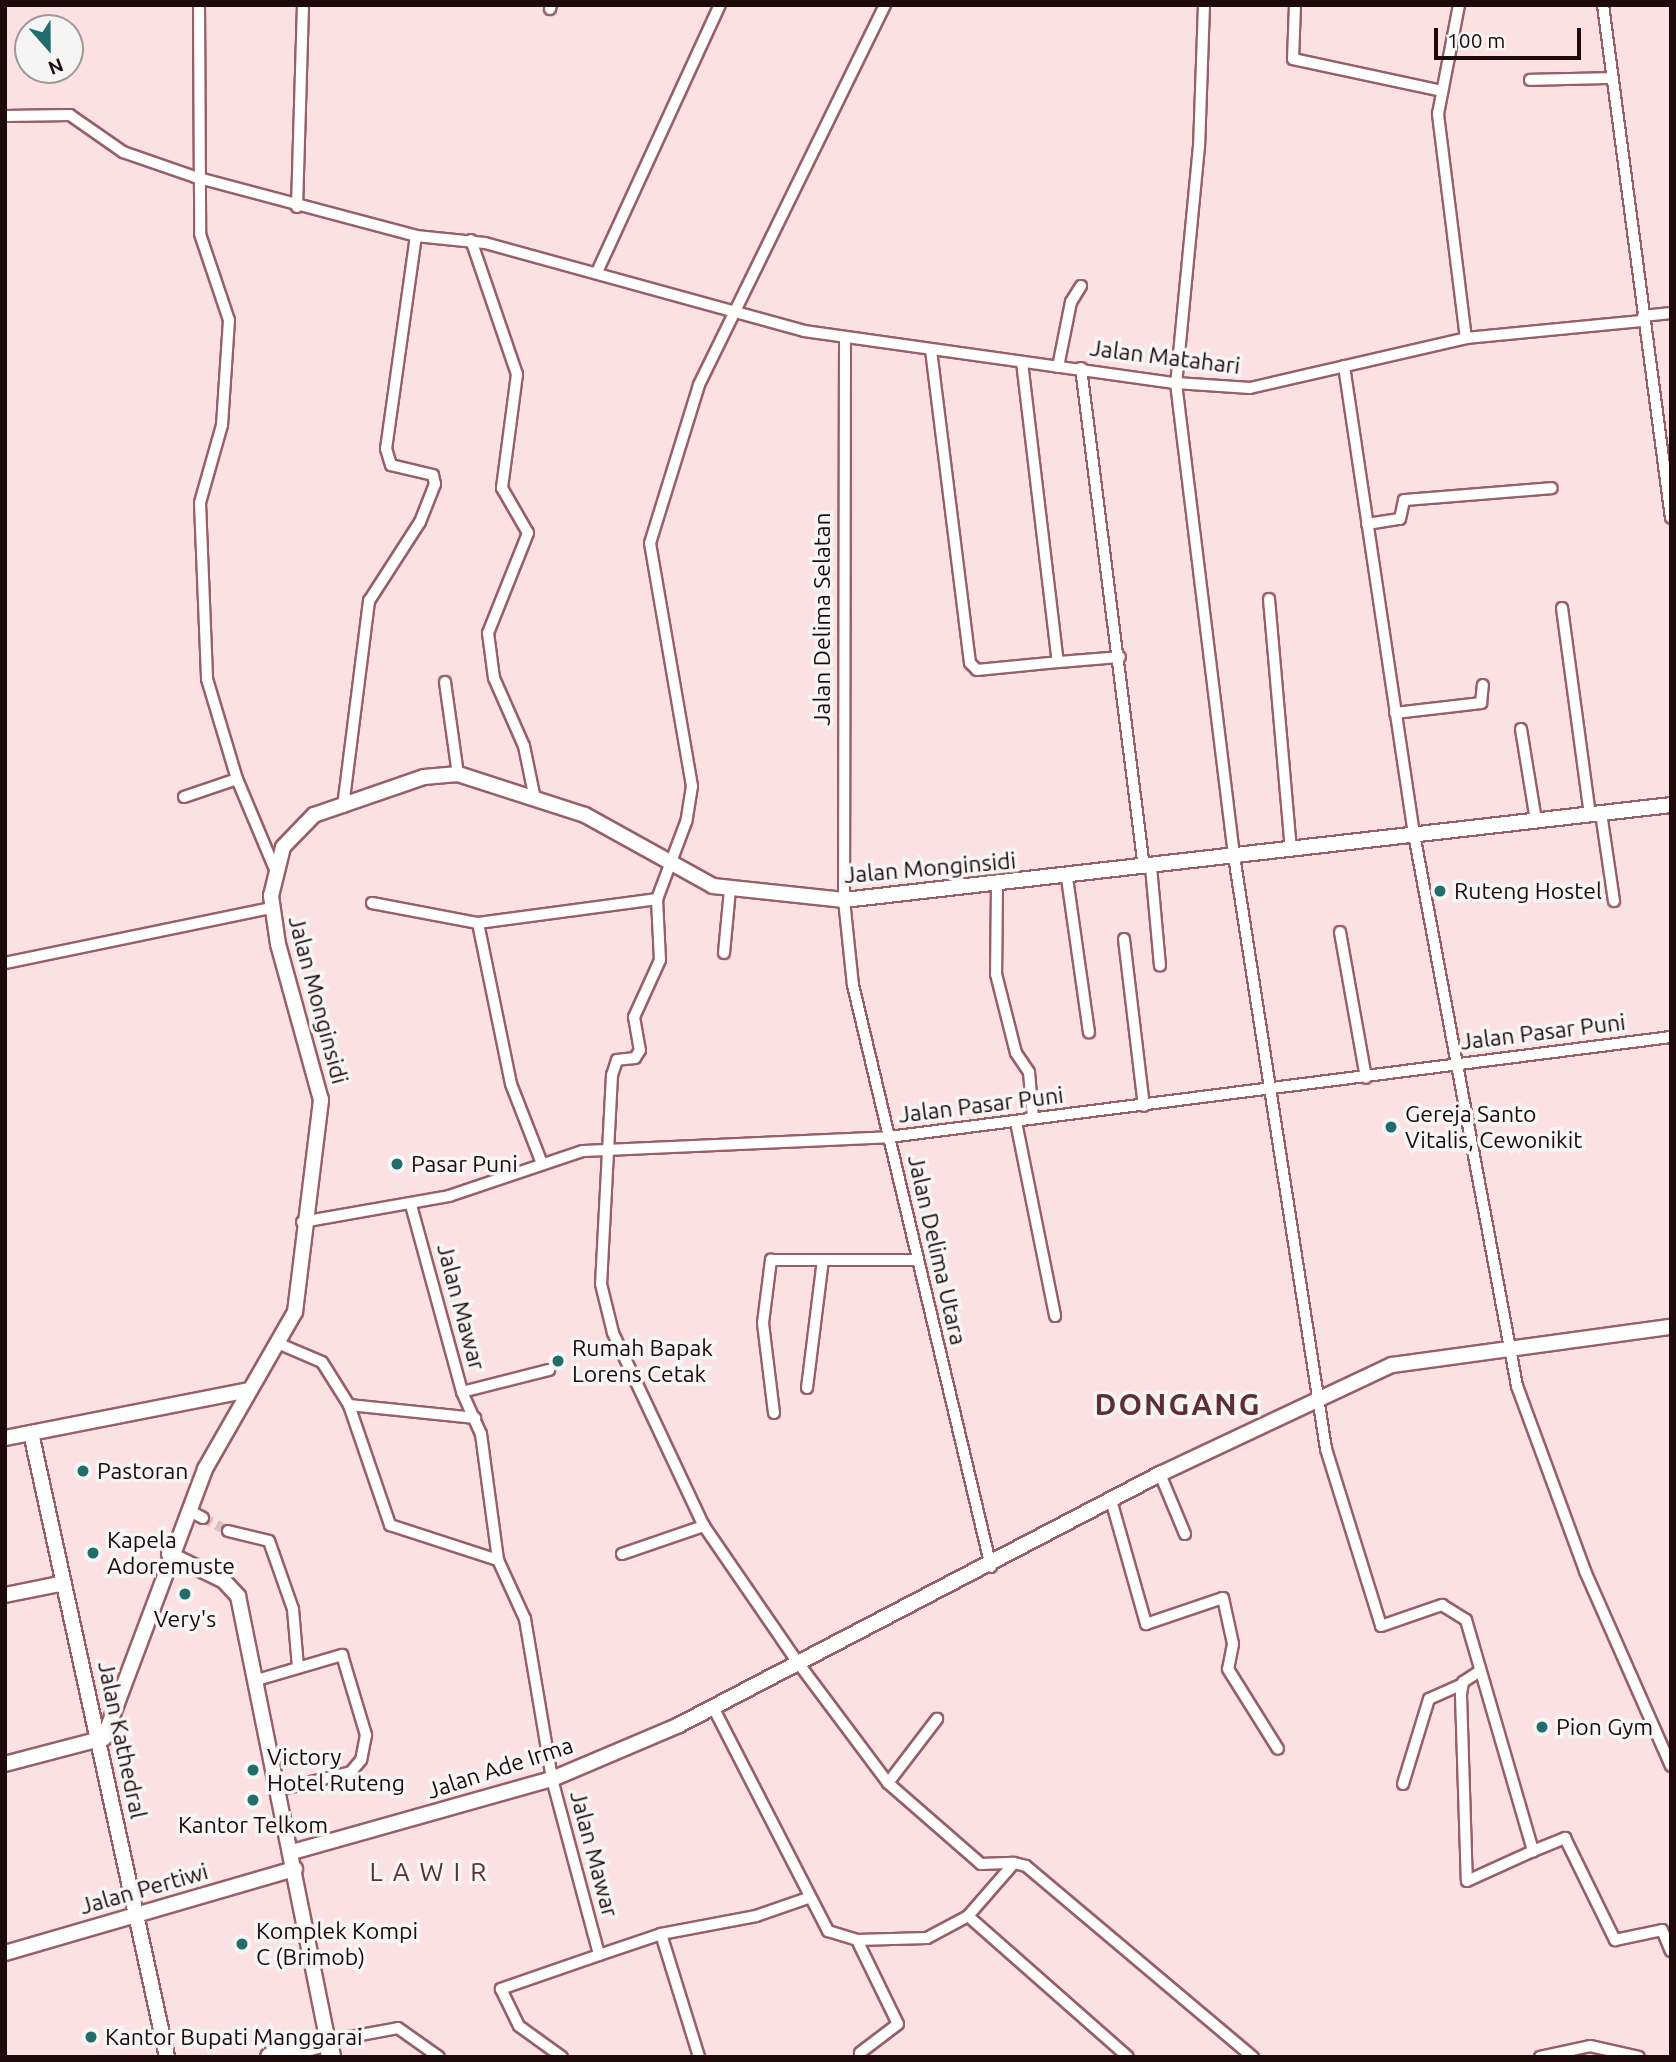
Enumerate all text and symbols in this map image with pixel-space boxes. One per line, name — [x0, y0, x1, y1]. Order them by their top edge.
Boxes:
north arrow — [14, 14, 84, 84]
scale bar — [1438, 14, 1585, 58]
text: 100 m — [1447, 28, 1505, 52]
text: N — [45, 54, 66, 80]
street label: Jalan Matahari — [1088, 334, 1242, 380]
street label: Jalan Delima Selatan — [808, 512, 836, 726]
street label: Jalan Monginsidi — [843, 847, 1017, 889]
place label: Ruteng Hostel — [1454, 877, 1602, 905]
marker: Ruteng Hostel — [1432, 883, 1448, 899]
street label: Jalan Monginsidi — [282, 913, 354, 1087]
street label: Jalan Pasar Puni — [1459, 1008, 1627, 1056]
street label: Jalan Pasar Puni — [897, 1081, 1065, 1129]
place label: Gereja Santo Vitalis, Cewonikit — [1405, 1100, 1582, 1154]
marker: Gereja Santo Vitalis, Cewonikit — [1383, 1119, 1399, 1135]
place label: Pasar Puni — [411, 1150, 518, 1178]
street label: Jalan Delima Utara — [902, 1152, 972, 1348]
marker: Pasar Puni — [389, 1156, 405, 1172]
street label: Jalan Mawar — [431, 1241, 491, 1373]
place label: Rumah Bapak Lorens Cetak — [572, 1334, 713, 1388]
marker: Rumah Bapak Lorens Cetak — [550, 1353, 566, 1369]
district label: DONGANG — [1095, 1386, 1261, 1422]
place label: Pastoran — [97, 1457, 188, 1485]
marker: Pastoran — [75, 1463, 91, 1479]
place label: Kapela Adoremuste — [107, 1526, 235, 1580]
marker: Kapela Adoremuste — [85, 1545, 101, 1561]
marker: Very's — [177, 1586, 193, 1602]
place label: Very's — [154, 1605, 216, 1633]
street label: Jalan Kathedral — [92, 1659, 152, 1821]
place label: Pion Gym — [1556, 1713, 1653, 1741]
marker: Pion Gym — [1534, 1719, 1550, 1735]
street label: Jalan Ade Irma — [423, 1731, 577, 1805]
place label: Victory Hotel Ruteng — [267, 1743, 405, 1797]
marker: Victory Hotel Ruteng — [245, 1762, 261, 1778]
street label: Jalan Mawar — [564, 1788, 624, 1920]
marker: Kantor Telkom — [245, 1792, 261, 1808]
place label: Kantor Telkom — [178, 1811, 328, 1839]
district label: L A W I R — [371, 1856, 487, 1888]
street label: Jalan Pertiwi — [77, 1858, 211, 1920]
place label: Komplek Kompi C (Brimob) — [256, 1917, 418, 1971]
marker: Komplek Kompi C (Brimob) — [234, 1936, 250, 1952]
place label: Kantor Bupati Manggarai — [105, 2023, 363, 2051]
marker: Kantor Bupati Manggarai — [83, 2029, 99, 2045]

